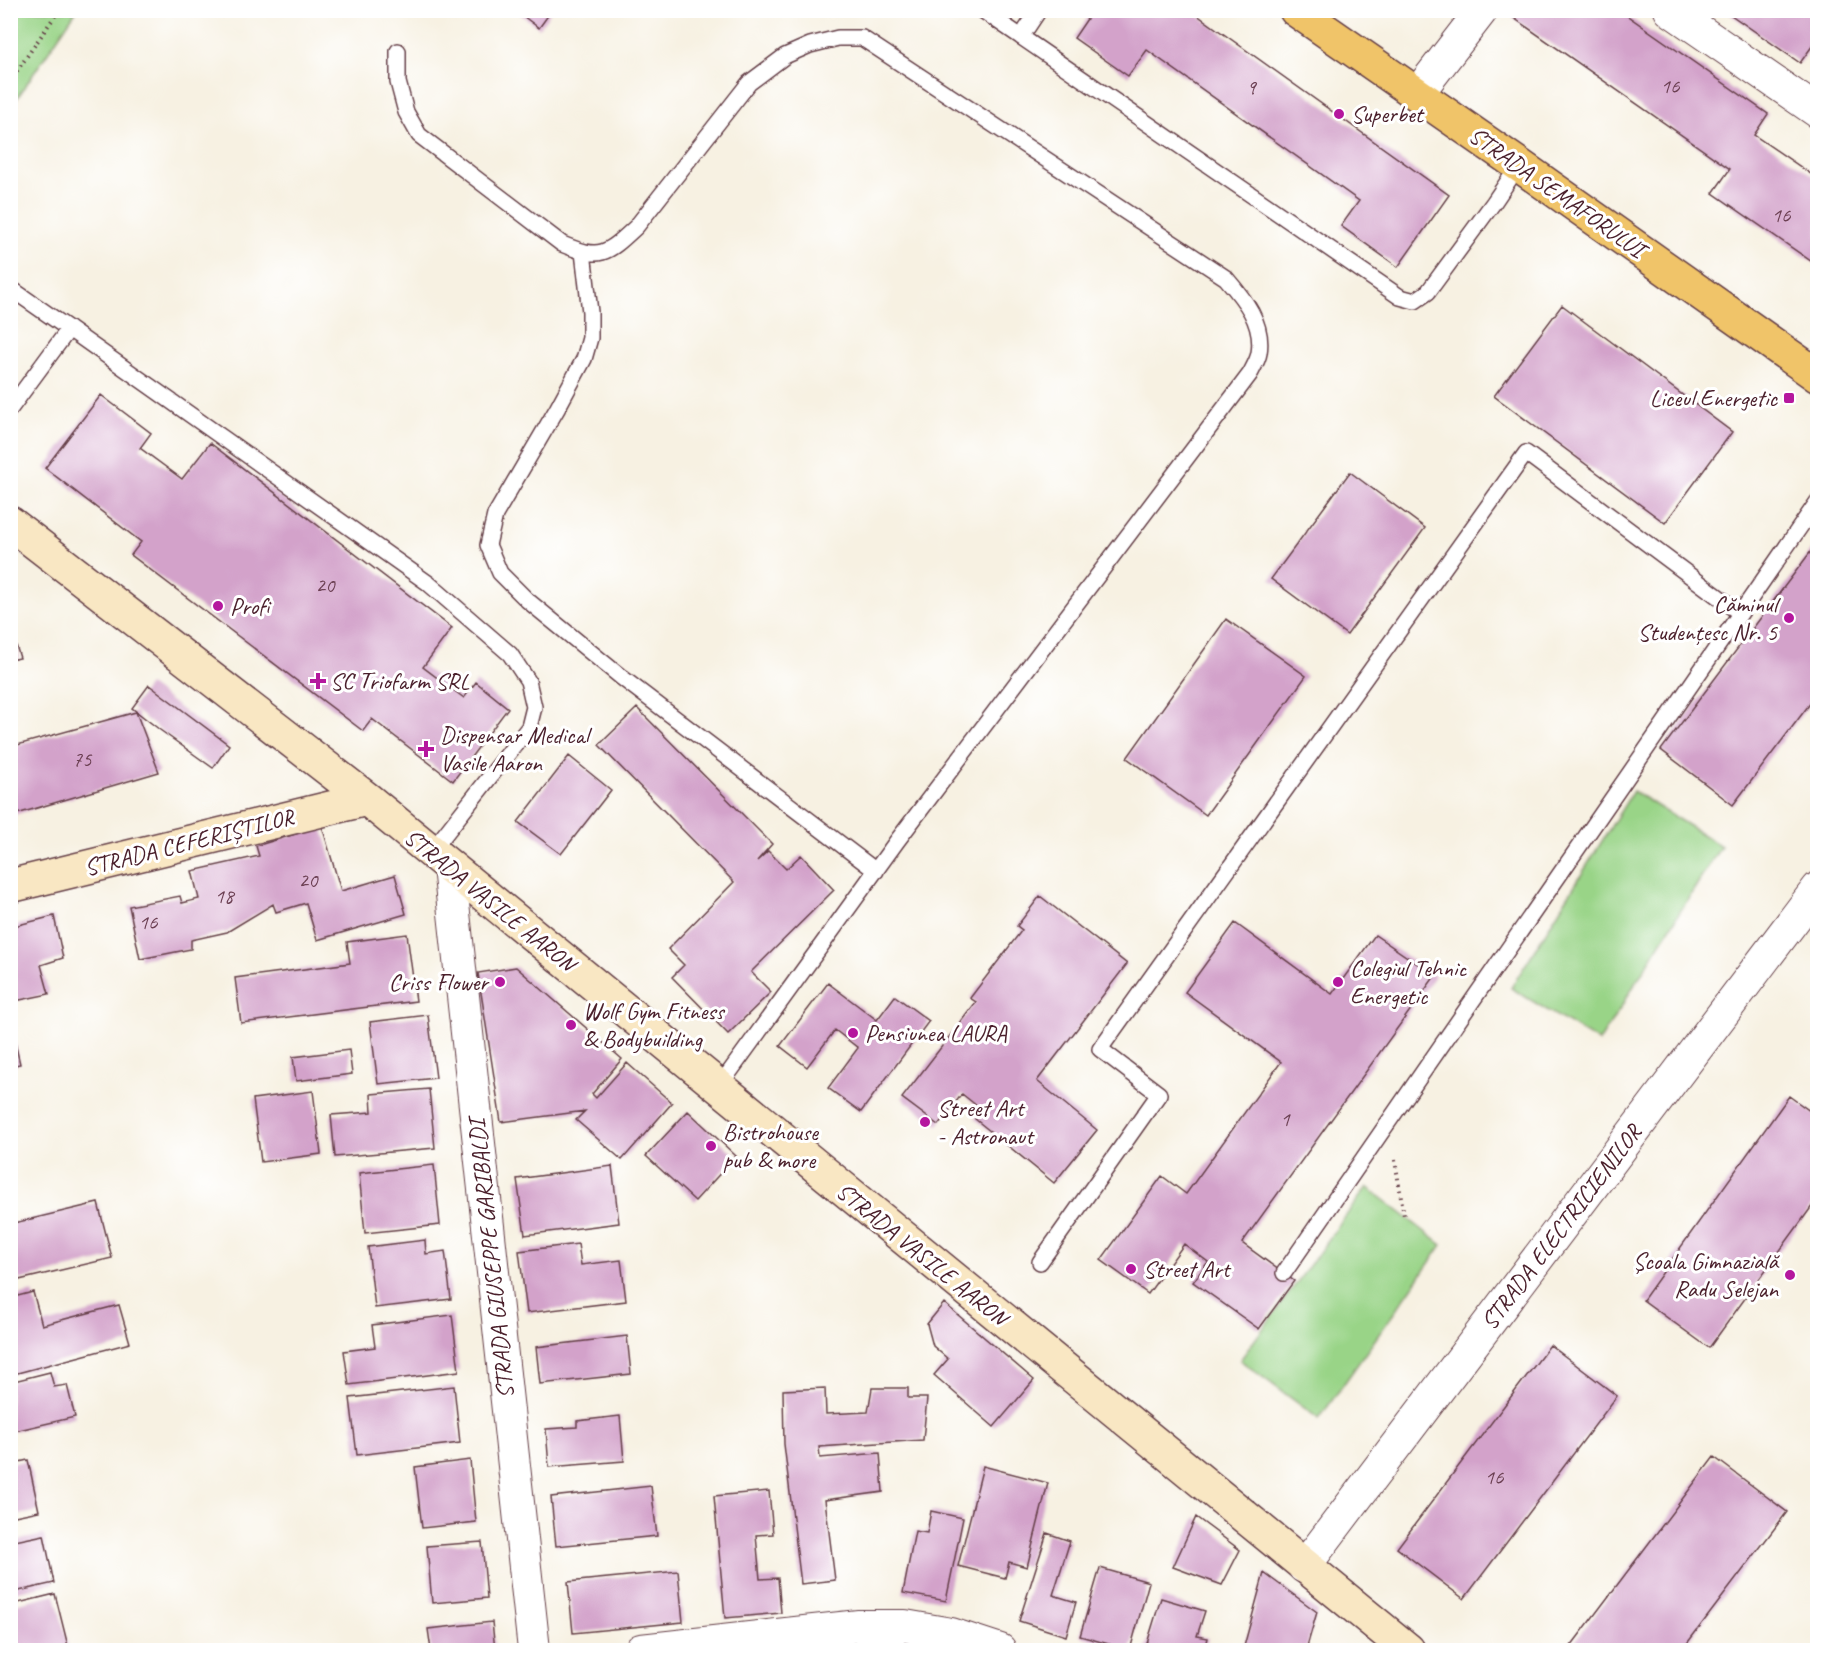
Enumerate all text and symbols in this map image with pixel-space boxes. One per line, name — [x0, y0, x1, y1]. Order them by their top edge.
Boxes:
house number: 16 — [1661, 73, 1680, 99]
house number: 9 — [1246, 74, 1257, 100]
place label: Superbet — [1351, 99, 1425, 129]
marker: Superbet — [1332, 107, 1346, 121]
street label: STRADA SEMAFORULUI — [1463, 120, 1655, 267]
house number: 16 — [1772, 202, 1791, 228]
place label: Liceul Energetic — [1650, 383, 1778, 413]
marker: Liceul Energetic — [1782, 391, 1796, 405]
house number: 20 — [316, 572, 336, 598]
place label: Căminul Studențesc Nr. 5 — [1637, 589, 1781, 647]
place label: Profi — [230, 591, 272, 621]
marker: Profi — [211, 599, 225, 613]
marker: Căminul Studențesc Nr. 5 — [1782, 611, 1796, 625]
place label: SC Triofarm SRL — [330, 666, 470, 696]
marker: SC Triofarm SRL — [311, 674, 325, 688]
place label: Dispensar Medical Vasile Aaron — [440, 720, 592, 778]
marker: Dispensar Medical Vasile Aaron — [417, 740, 435, 758]
house number: 75 — [73, 746, 93, 772]
street label: STRADA CEFERIȘTILOR — [81, 801, 299, 883]
street label: STRADA VASILE AARON — [398, 822, 584, 980]
house number: 20 — [299, 867, 319, 893]
house number: 18 — [215, 883, 236, 909]
house number: 16 — [139, 909, 158, 935]
place label: Colegiul Tehnic Energetic — [1350, 953, 1467, 1011]
place label: Criss Flower — [389, 967, 490, 997]
marker: Criss Flower — [493, 975, 507, 989]
marker: Colegiul Tehnic Energetic — [1331, 975, 1345, 989]
place label: Wolf Gym Fitness & Bodybuilding — [583, 996, 725, 1054]
marker: Wolf Gym Fitness & Bodybuilding — [564, 1018, 578, 1032]
place label: Pensiunea LAURA — [865, 1018, 1008, 1048]
marker: Pensiunea LAURA — [846, 1026, 860, 1040]
place label: Street Art - Astronaut — [937, 1093, 1035, 1151]
house number: 1 — [1280, 1106, 1291, 1132]
street label: STRADA GIUSEPPE GARIBALDI — [461, 1113, 521, 1400]
marker: Street Art - Astronaut — [918, 1115, 932, 1129]
place label: Bistrohouse pub & more — [723, 1117, 820, 1175]
street label: STRADA ELECTRICIENILOR — [1474, 1117, 1649, 1336]
marker: Bistrohouse pub & more — [704, 1139, 718, 1153]
street label: STRADA VASILE AARON — [830, 1176, 1016, 1334]
place label: Școala Gimnazială Radu Selejan — [1633, 1246, 1781, 1304]
place label: Street Art — [1143, 1254, 1232, 1284]
marker: Street Art — [1124, 1262, 1138, 1276]
marker: Școala Gimnazială Radu Selejan — [1783, 1268, 1797, 1282]
house number: 16 — [1485, 1464, 1504, 1490]

